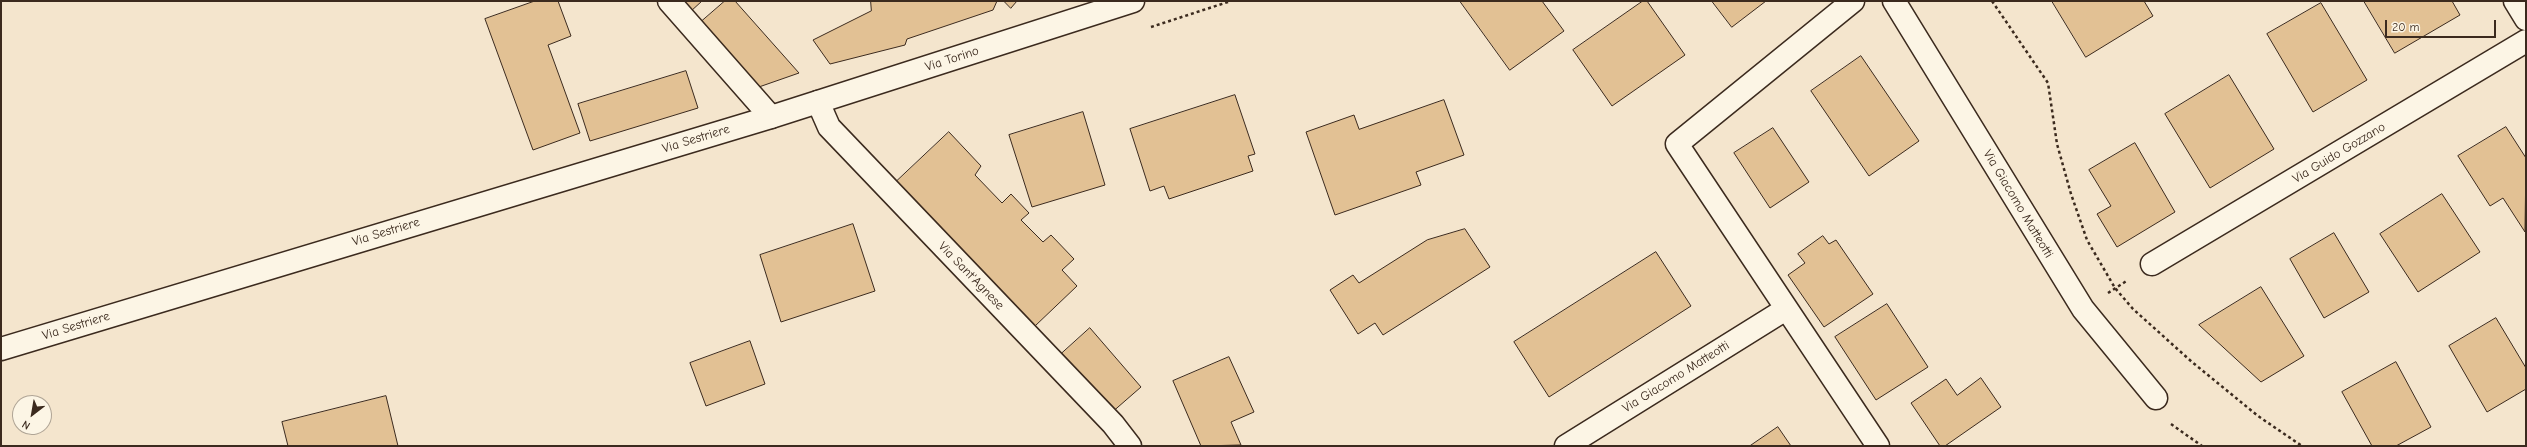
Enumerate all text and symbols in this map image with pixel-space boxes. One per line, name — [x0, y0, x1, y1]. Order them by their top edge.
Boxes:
scale bar — [2387, 12, 2498, 38]
text: 20 m — [2392, 20, 2420, 34]
street label: Via Torino — [923, 43, 981, 75]
street label: Via Guido Gozzano — [2290, 119, 2388, 187]
street label: Via Sestriere — [660, 121, 732, 157]
street label: Via Giacomo Matteotti — [1980, 147, 2056, 261]
street label: Via Sestriere — [350, 214, 422, 250]
street label: Via Sant'Agnese — [935, 239, 1007, 313]
street label: Via Sestriere — [40, 308, 112, 344]
street label: Via Giacomo Matteotti — [1620, 338, 1732, 416]
north arrow — [12, 395, 52, 435]
text: N — [20, 417, 33, 432]

